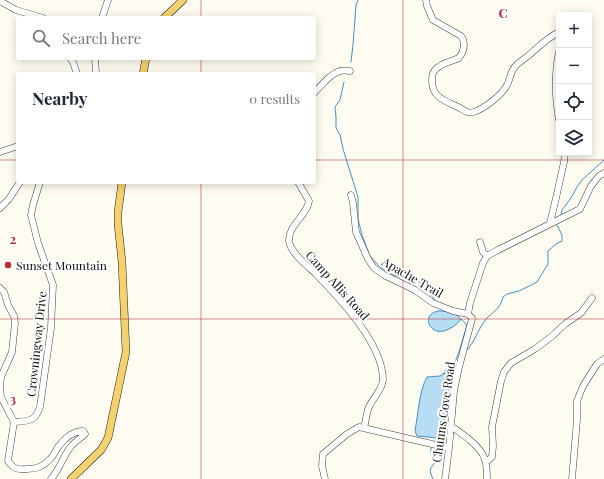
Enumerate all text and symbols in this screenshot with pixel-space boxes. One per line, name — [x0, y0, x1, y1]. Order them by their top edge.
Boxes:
text: C — [498, 4, 508, 21]
map controls — [556, 12, 592, 156]
button: + — [556, 12, 592, 48]
search box — [16, 16, 316, 60]
icon: search — [30, 27, 52, 49]
text: Search here — [62, 28, 141, 48]
button: − — [556, 48, 592, 84]
button: locate — [556, 84, 592, 120]
text: Nearby — [32, 87, 87, 109]
text: 0 results — [249, 90, 300, 107]
button: layers — [556, 120, 592, 156]
text: 2 — [10, 230, 17, 247]
street label: Camp Allis Road — [303, 247, 373, 323]
street label: Apache Trail — [379, 253, 447, 301]
place label: Sunset Mountain — [16, 257, 107, 273]
marker: Sunset Mountain — [3, 260, 13, 270]
street label: Crowningway Drive — [22, 290, 50, 398]
street label: Chunns Cove Road — [428, 360, 458, 464]
text: 3 — [10, 390, 16, 407]

